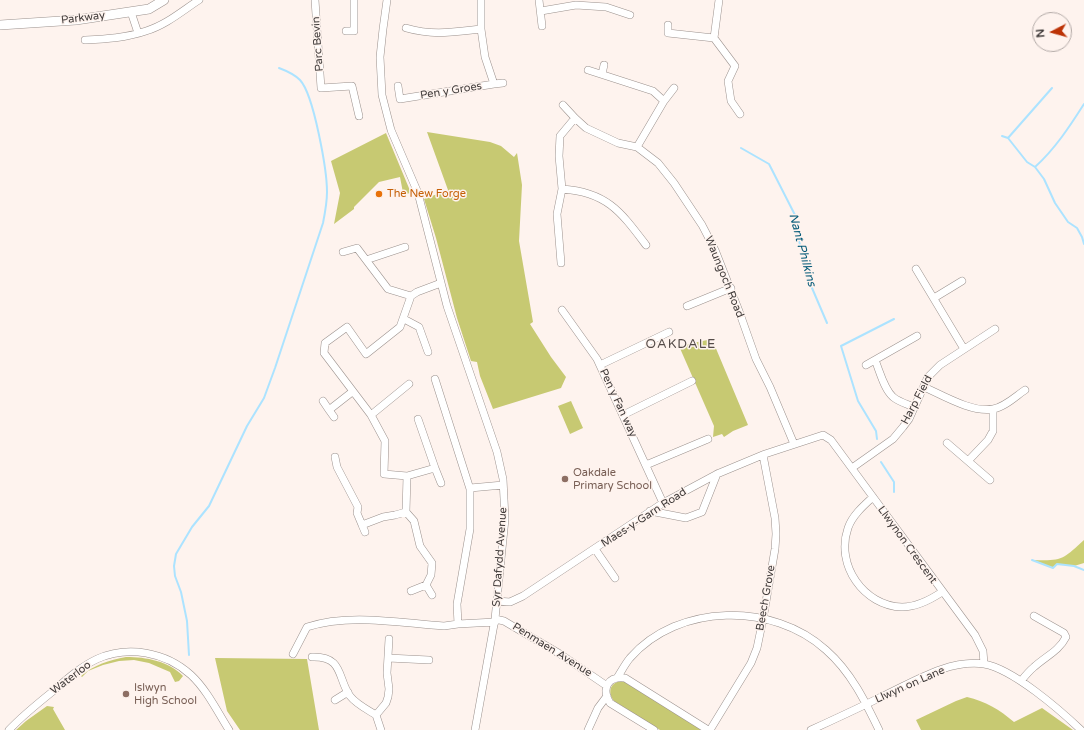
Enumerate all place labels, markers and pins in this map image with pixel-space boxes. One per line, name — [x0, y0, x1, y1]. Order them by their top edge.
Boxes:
place label: The New Forge — [387, 187, 466, 201]
marker: The New Forge — [374, 189, 384, 199]
place label: Oakdale Primary School — [573, 466, 652, 492]
marker: Oakdale Primary School — [560, 474, 570, 484]
place label: Islwyn High School — [134, 681, 197, 707]
marker: Islwyn High School — [121, 689, 131, 699]

